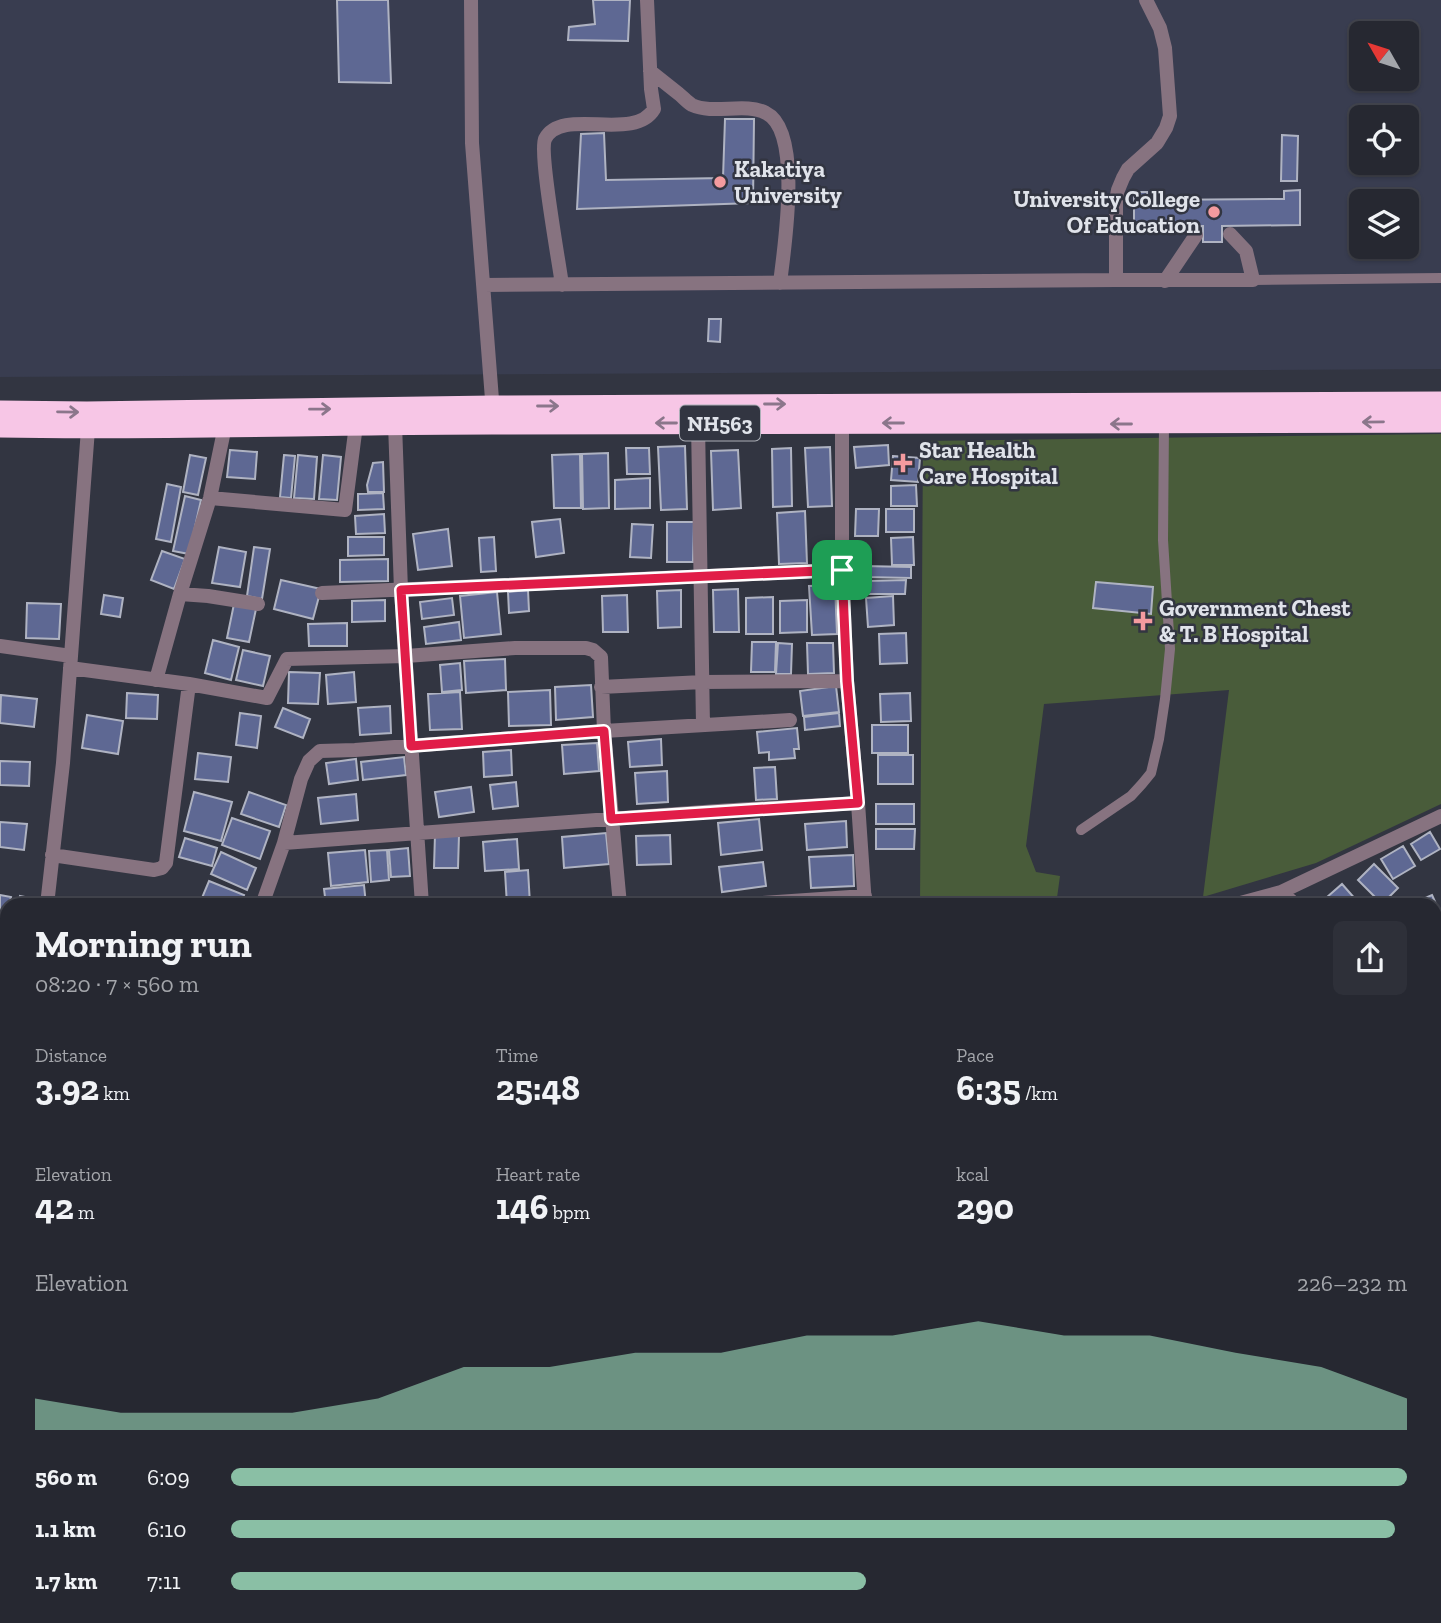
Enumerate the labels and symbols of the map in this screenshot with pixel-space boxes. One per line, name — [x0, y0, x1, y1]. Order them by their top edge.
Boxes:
north arrow — [1349, 21, 1419, 91]
place label: Kakatiya University — [734, 155, 843, 209]
marker: Kakatiya University — [712, 174, 728, 190]
place label: University College Of Education — [1013, 185, 1200, 239]
marker: University College Of Education — [1206, 204, 1222, 220]
one-way arrow — [763, 397, 786, 411]
one-way arrow — [536, 399, 559, 413]
one-way arrow — [308, 402, 331, 416]
one-way arrow — [56, 405, 79, 419]
road number: NH563 — [680, 406, 760, 440]
one-way arrow — [655, 416, 678, 430]
one-way arrow — [882, 416, 905, 430]
one-way arrow — [1362, 416, 1385, 429]
one-way arrow — [1110, 417, 1133, 431]
place label: Star Health Care Hospital — [919, 436, 1058, 490]
marker: Star Health Care Hospital — [893, 453, 913, 473]
pin — [812, 540, 872, 600]
place label: Government Chest & T. B Hospital — [1159, 594, 1351, 648]
marker: Government Chest & T. B Hospital — [1133, 611, 1153, 631]

